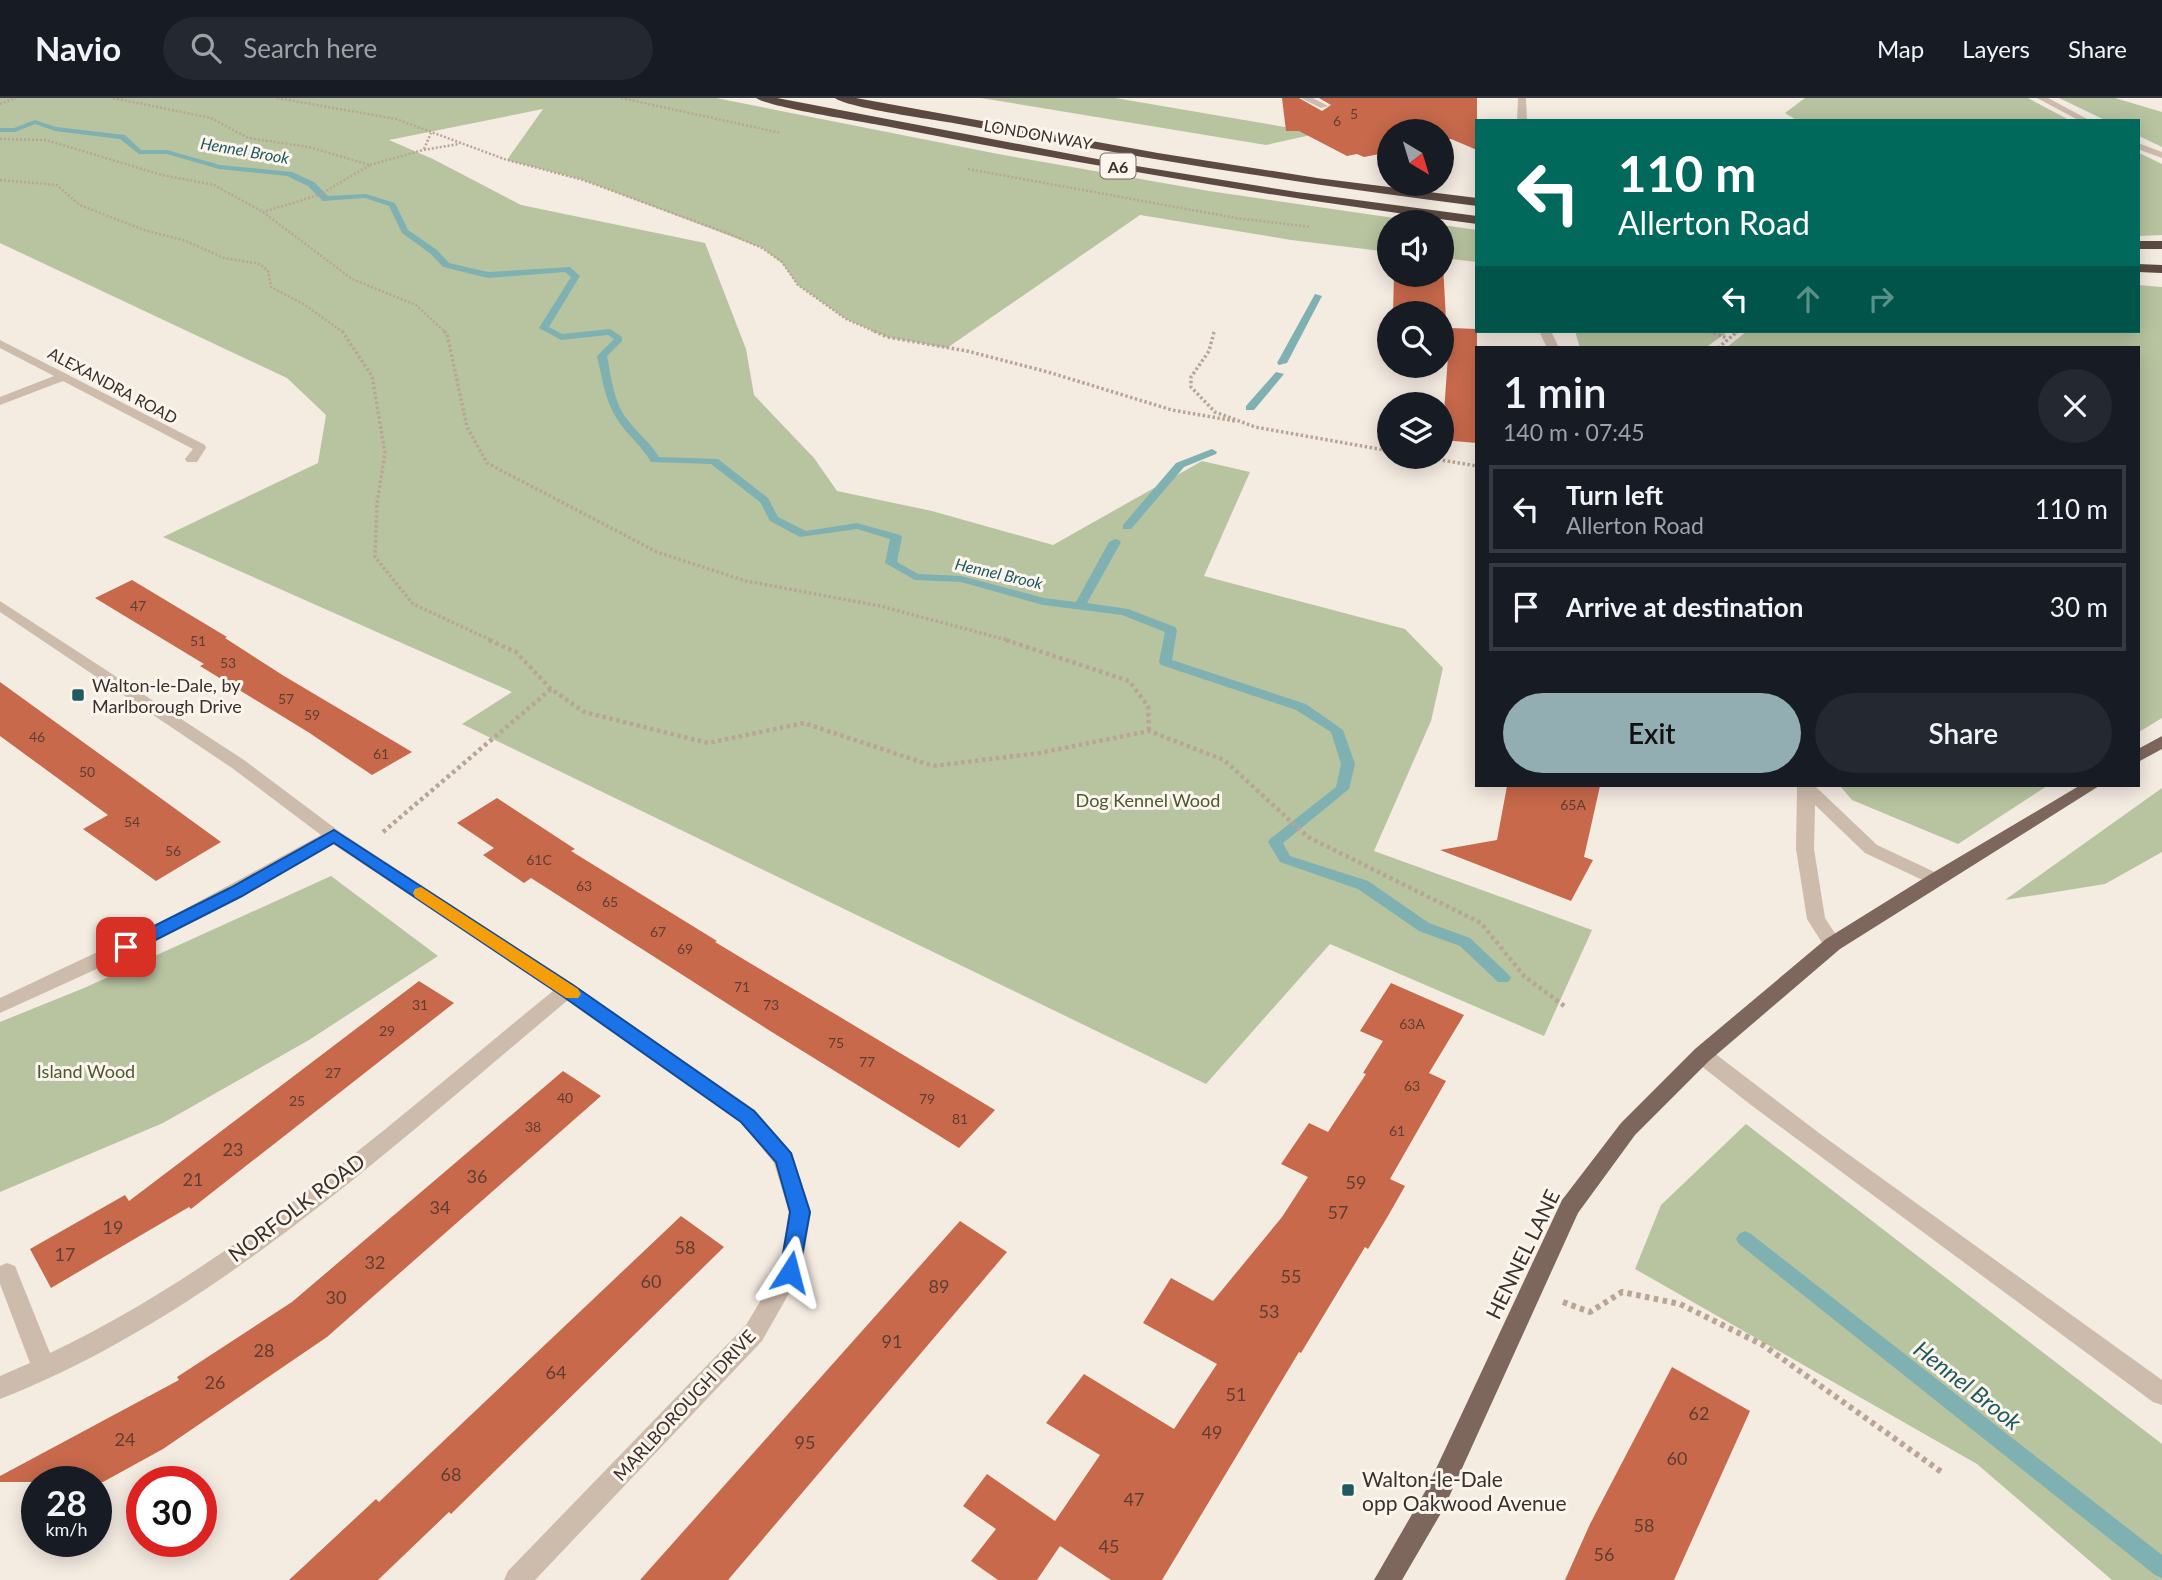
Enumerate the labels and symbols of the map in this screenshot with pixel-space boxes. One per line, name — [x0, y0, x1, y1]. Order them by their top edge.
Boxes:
house number: 5 — [1350, 105, 1358, 122]
house number: 6 — [1333, 112, 1341, 129]
street label: LONDON WAY — [983, 115, 1094, 153]
north arrow — [1377, 119, 1454, 196]
water label: Hennel Brook — [199, 133, 291, 167]
road number: A6 — [1100, 153, 1136, 178]
street label: ALEXANDRA ROAD — [45, 343, 181, 427]
water label: Hennel Brook — [953, 554, 1045, 592]
house number: 47 — [130, 597, 146, 614]
house number: 51 — [190, 632, 206, 649]
house number: 53 — [220, 654, 236, 671]
place label: Walton-le-Dale, by Marlborough Drive — [92, 674, 242, 717]
marker: Walton-le-Dale, by Marlborough Drive — [70, 687, 86, 703]
house number: 57 — [278, 690, 294, 707]
house number: 59 — [304, 706, 320, 723]
house number: 46 — [29, 728, 45, 745]
house number: 61 — [373, 745, 389, 762]
house number: 50 — [79, 763, 95, 780]
park label: Dog Kennel Wood — [1076, 789, 1220, 811]
house number: 65A — [1560, 796, 1586, 813]
house number: 54 — [124, 813, 140, 830]
house number: 56 — [165, 842, 181, 859]
house number: 61C — [526, 851, 552, 868]
house number: 63 — [576, 877, 592, 894]
house number: 65 — [602, 893, 618, 910]
pin — [96, 917, 156, 977]
house number: 67 — [650, 923, 666, 940]
house number: 69 — [677, 940, 693, 957]
house number: 71 — [734, 978, 750, 995]
house number: 31 — [412, 996, 428, 1013]
house number: 73 — [763, 996, 779, 1013]
house number: 63A — [1399, 1015, 1425, 1032]
house number: 29 — [379, 1022, 395, 1039]
house number: 75 — [828, 1034, 844, 1051]
house number: 77 — [859, 1053, 875, 1070]
park label: Island Wood — [37, 1060, 135, 1082]
house number: 27 — [325, 1064, 341, 1081]
house number: 63 — [1404, 1077, 1420, 1094]
house number: 40 — [557, 1089, 573, 1106]
house number: 79 — [919, 1090, 935, 1107]
house number: 25 — [289, 1092, 305, 1109]
house number: 81 — [952, 1110, 968, 1127]
house number: 38 — [525, 1118, 541, 1135]
house number: 61 — [1389, 1122, 1405, 1139]
house number: 23 — [223, 1138, 243, 1160]
street label: NORFOLK ROAD — [223, 1148, 369, 1266]
house number: 36 — [467, 1165, 487, 1187]
house number: 21 — [183, 1168, 203, 1190]
house number: 59 — [1346, 1171, 1366, 1193]
street label: HENNEL LANE — [1480, 1185, 1564, 1323]
house number: 34 — [430, 1196, 450, 1218]
house number: 57 — [1328, 1201, 1348, 1223]
house number: 19 — [103, 1216, 123, 1238]
position arrow — [753, 1235, 827, 1309]
house number: 58 — [675, 1236, 695, 1258]
house number: 17 — [55, 1243, 75, 1265]
house number: 32 — [365, 1251, 385, 1273]
house number: 55 — [1281, 1265, 1301, 1287]
house number: 60 — [641, 1270, 661, 1292]
house number: 89 — [929, 1275, 949, 1297]
house number: 30 — [326, 1286, 346, 1308]
house number: 53 — [1259, 1300, 1279, 1322]
street label: MARLBOROUGH DRIVE — [608, 1325, 760, 1485]
house number: 91 — [882, 1330, 902, 1352]
water label: Hennel Brook — [1909, 1334, 2028, 1436]
house number: 28 — [254, 1339, 274, 1361]
house number: 64 — [546, 1361, 566, 1383]
house number: 26 — [205, 1371, 225, 1393]
house number: 51 — [1226, 1383, 1246, 1405]
house number: 62 — [1689, 1402, 1709, 1424]
house number: 49 — [1202, 1421, 1222, 1443]
house number: 24 — [115, 1428, 135, 1450]
house number: 95 — [795, 1431, 815, 1453]
house number: 60 — [1667, 1447, 1687, 1469]
house number: 68 — [441, 1463, 461, 1485]
speed limit sign: 30 — [126, 1466, 217, 1557]
place label: Walton-le-Dale opp Oakwood Avenue — [1362, 1466, 1567, 1515]
marker: Walton-le-Dale opp Oakwood Avenue — [1340, 1482, 1356, 1498]
house number: 47 — [1124, 1488, 1144, 1510]
house number: 58 — [1634, 1514, 1654, 1536]
house number: 45 — [1099, 1535, 1119, 1557]
house number: 56 — [1594, 1543, 1614, 1565]

